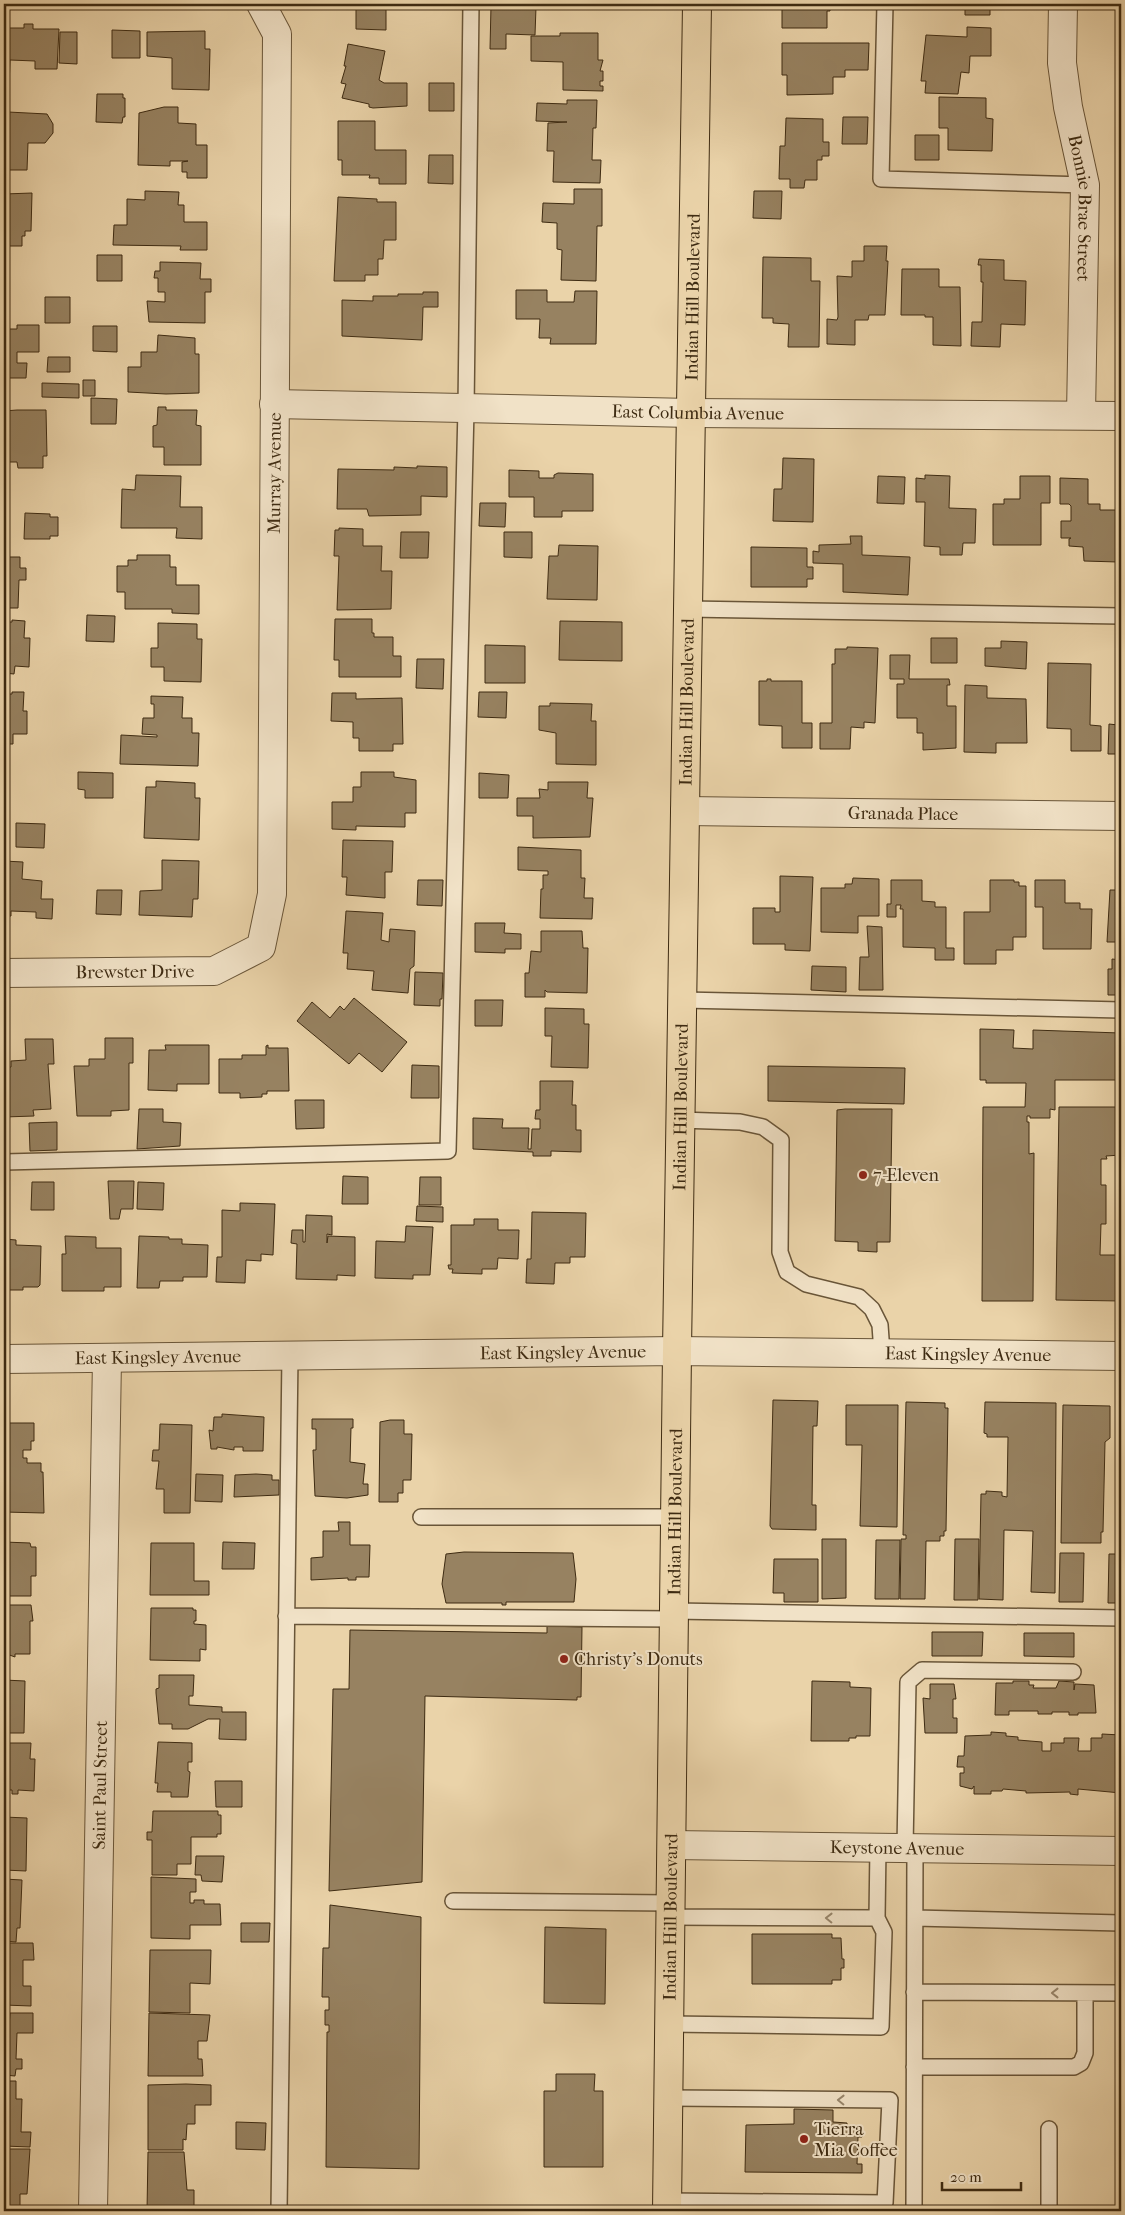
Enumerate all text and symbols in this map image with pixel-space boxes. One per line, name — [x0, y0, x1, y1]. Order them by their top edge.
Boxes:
street label: Bonnie Brae Street — [1064, 133, 1096, 282]
street label: Indian Hill Boulevard — [681, 213, 704, 381]
street label: East Columbia Avenue — [612, 401, 784, 424]
street label: Murray Avenue — [264, 412, 285, 534]
street label: Indian Hill Boulevard — [675, 618, 698, 786]
street label: Granada Place — [848, 802, 958, 825]
street label: Brewster Drive — [75, 961, 195, 983]
street label: Indian Hill Boulevard — [669, 1023, 692, 1191]
place label: 7-Eleven — [873, 1165, 939, 1186]
marker: 7-Eleven — [857, 1169, 869, 1181]
street label: East Kingsley Avenue — [480, 1341, 646, 1364]
street label: East Kingsley Avenue — [885, 1343, 1051, 1366]
street label: East Kingsley Avenue — [75, 1346, 241, 1369]
street label: Indian Hill Boulevard — [664, 1428, 687, 1596]
place label: Christy's Donuts — [574, 1649, 703, 1670]
marker: Christy's Donuts — [558, 1653, 570, 1665]
street label: Saint Paul Street — [88, 1720, 112, 1850]
street label: Indian Hill Boulevard — [659, 1833, 682, 2001]
street label: Keystone Avenue — [830, 1837, 964, 1859]
one-way arrow — [824, 1913, 832, 1923]
one-way arrow — [1051, 1988, 1058, 1998]
one-way arrow — [837, 2095, 844, 2105]
place label: Tierra Mia Coffee — [814, 2119, 898, 2161]
marker: Tierra Mia Coffee — [798, 2133, 810, 2145]
scale bar — [942, 2160, 1021, 2192]
text: 20 m — [950, 2168, 982, 2186]

